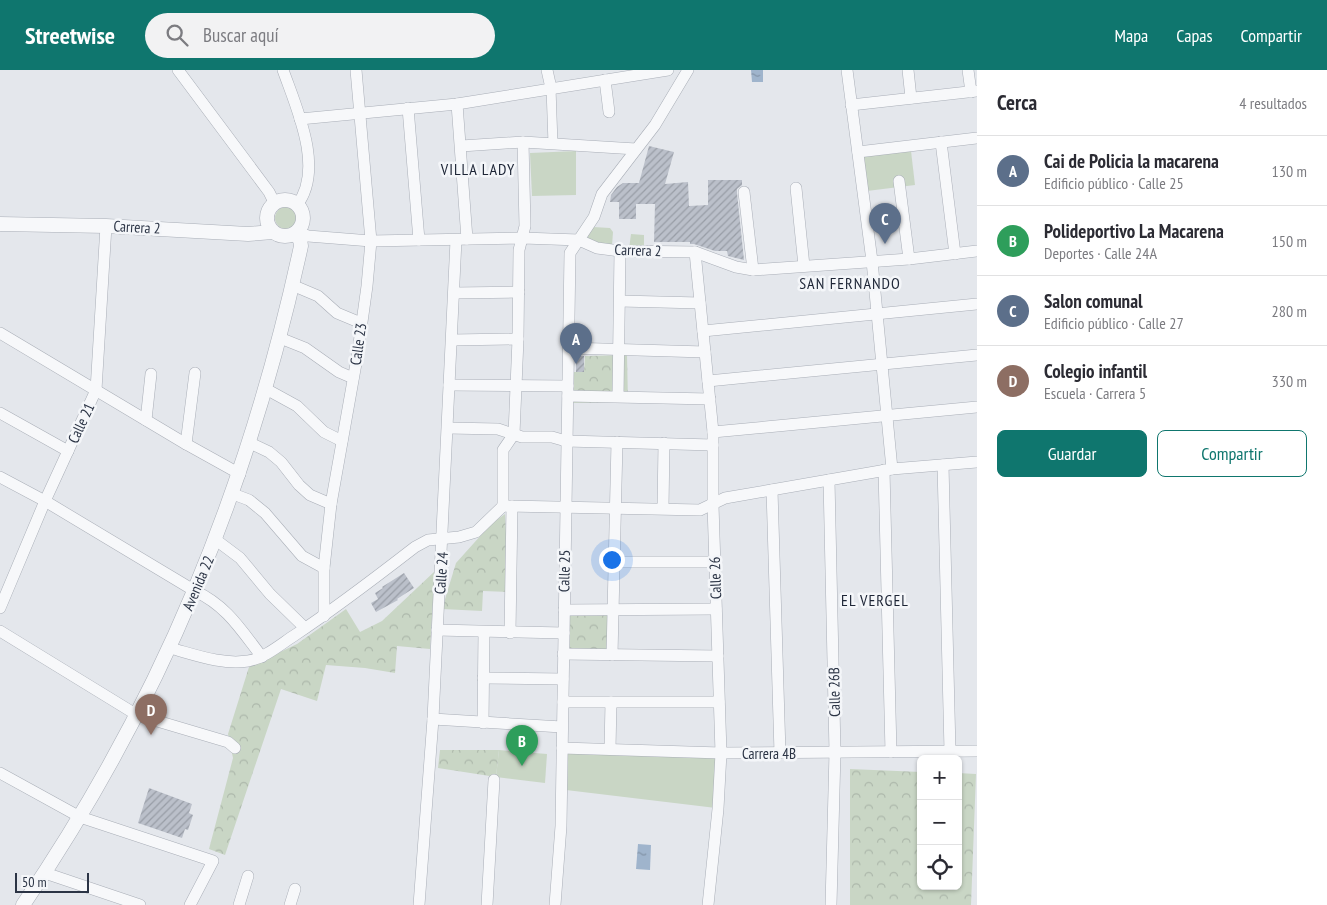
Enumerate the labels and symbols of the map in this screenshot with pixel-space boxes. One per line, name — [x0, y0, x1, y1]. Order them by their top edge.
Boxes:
district label: VILLA LADY — [440, 159, 515, 179]
pin: C — [869, 203, 901, 244]
street label: Carrera 2 — [113, 216, 161, 238]
street label: Carrera 2 — [614, 240, 662, 260]
district label: SAN FERNANDO — [799, 273, 901, 293]
street label: Calle 23 — [346, 322, 370, 366]
pin: A — [560, 323, 592, 364]
street label: Calle 21 — [63, 400, 99, 446]
your location — [599, 547, 625, 573]
street label: Calle 25 — [554, 550, 574, 592]
street label: Calle 24 — [430, 551, 452, 595]
street label: Avenida 22 — [178, 553, 218, 613]
street label: Calle 26 — [705, 556, 725, 600]
district label: EL VERGEL — [841, 590, 909, 610]
street label: Calle 26B — [824, 667, 844, 717]
pin: D — [135, 694, 167, 735]
pin: B — [506, 725, 538, 766]
street label: Carrera 4B — [742, 744, 796, 763]
scale bar — [15, 870, 89, 893]

